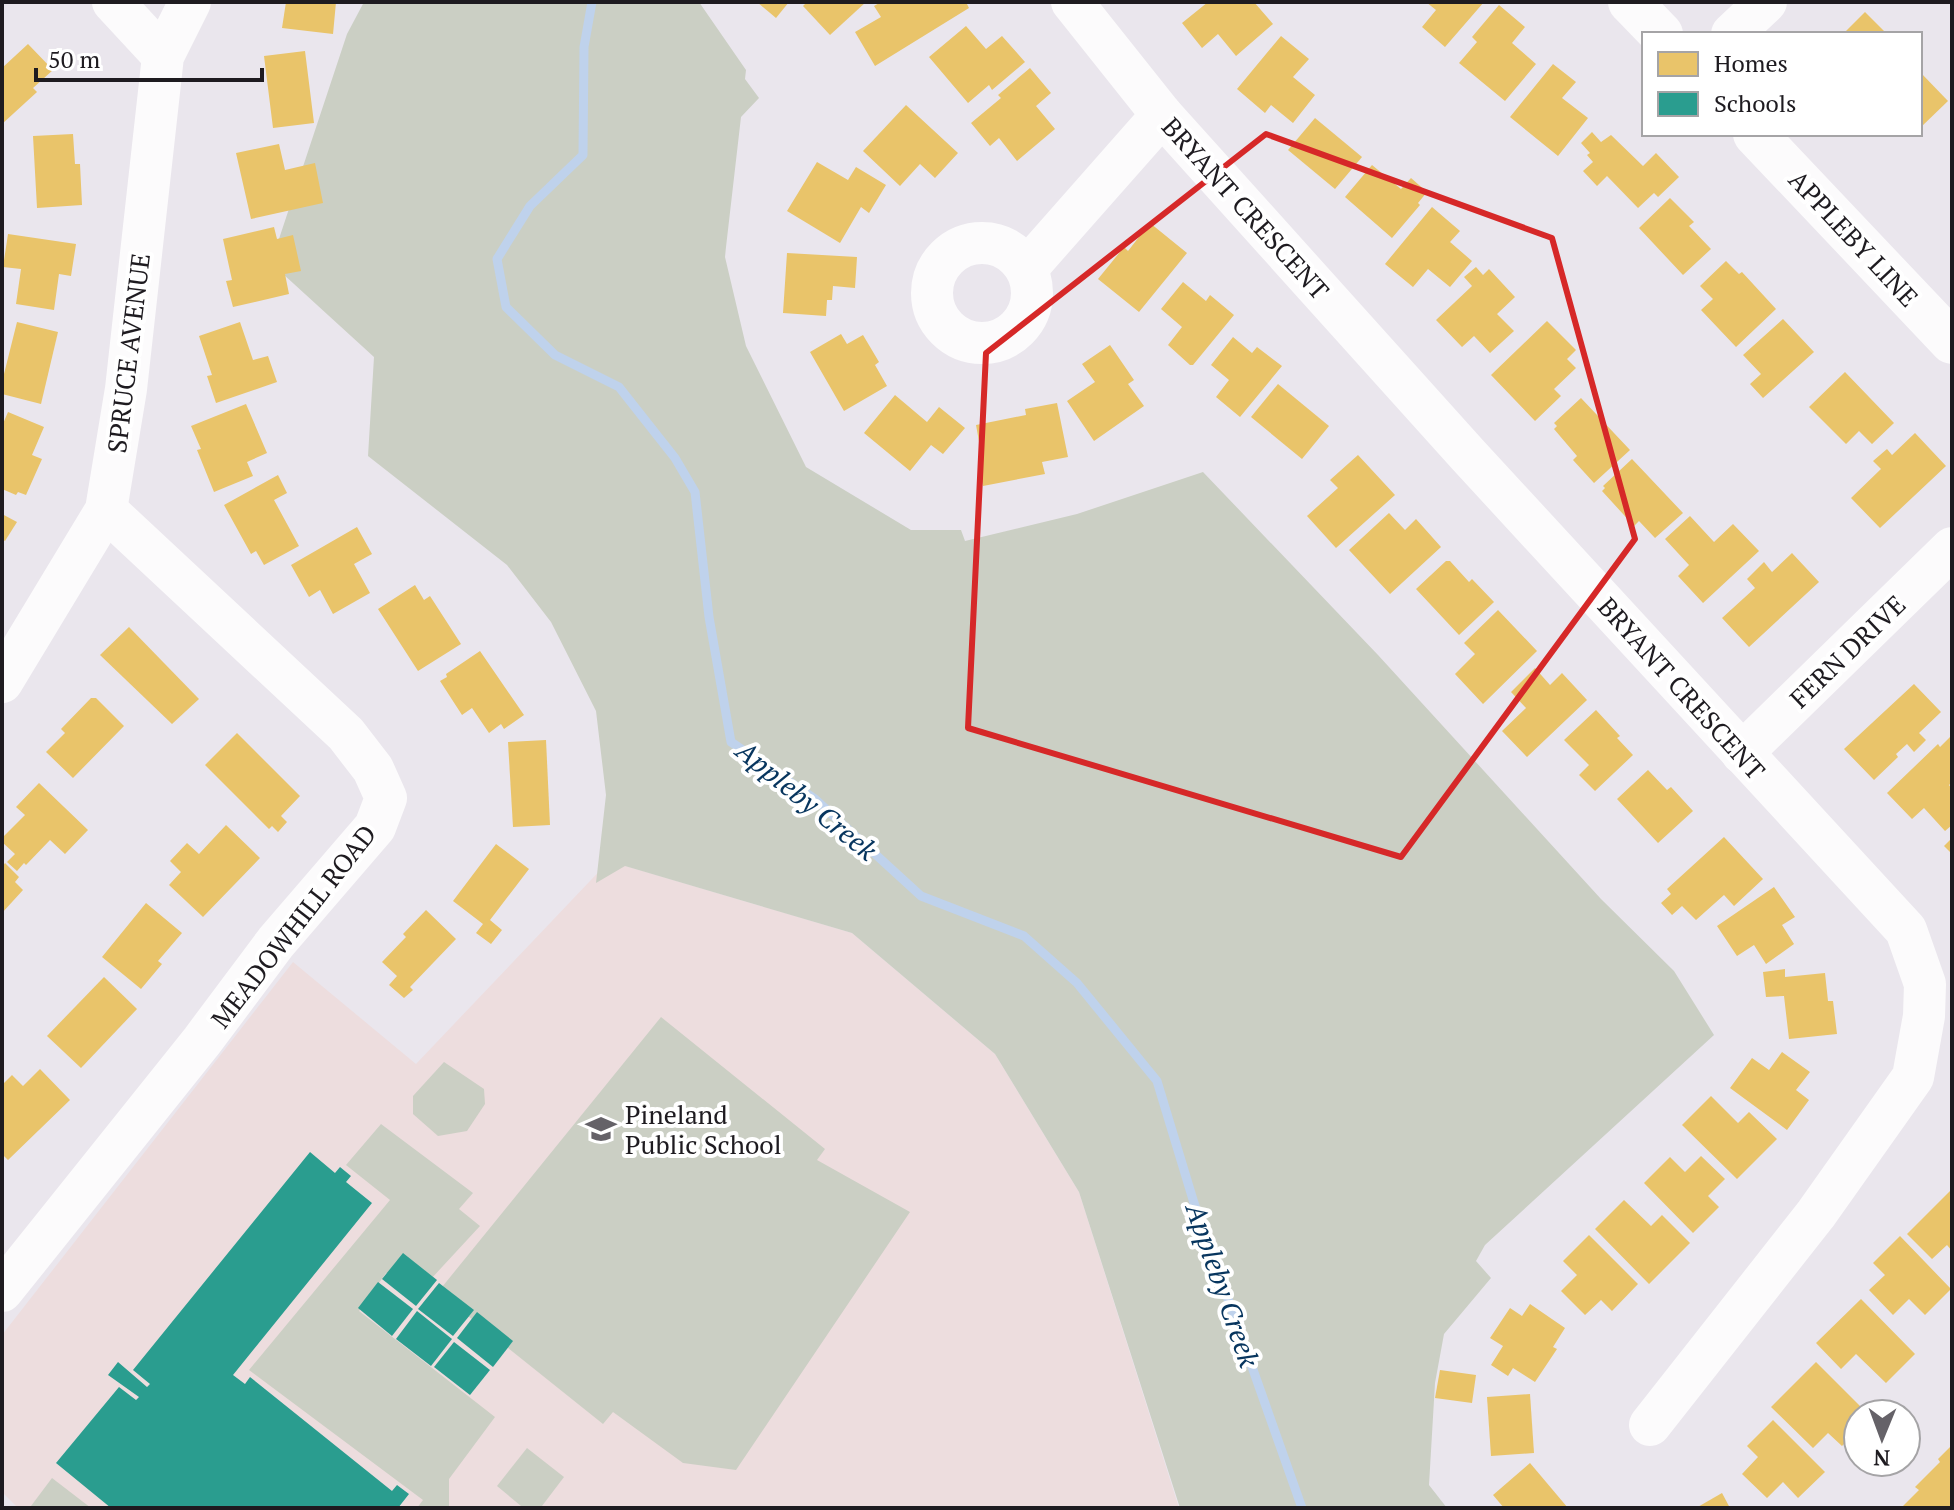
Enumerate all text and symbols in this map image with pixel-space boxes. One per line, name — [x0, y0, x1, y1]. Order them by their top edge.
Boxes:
scale bar — [36, 32, 262, 82]
legend — [1642, 32, 1922, 136]
text: 50 m — [48, 43, 100, 75]
text: Homes — [1714, 47, 1788, 79]
text: Schools — [1714, 87, 1796, 119]
street label: BRYANT CRESCENT — [1155, 110, 1337, 306]
street label: APPLEBY LINE — [1782, 162, 1926, 314]
street label: SPRUCE AVENUE — [99, 251, 157, 455]
street label: FERN DRIVE — [1782, 587, 1912, 715]
street label: BRYANT CRESCENT — [1591, 590, 1773, 786]
water label: Appleby Creek — [727, 731, 885, 868]
street label: MEADOWHILL ROAD — [203, 817, 383, 1035]
place label: Pineland Public School — [625, 1097, 782, 1161]
school or university icon: Pineland Public School — [584, 1112, 618, 1146]
water label: Appleby Creek — [1177, 1196, 1268, 1372]
north arrow — [1842, 1398, 1922, 1478]
text: N — [1873, 1444, 1890, 1473]

